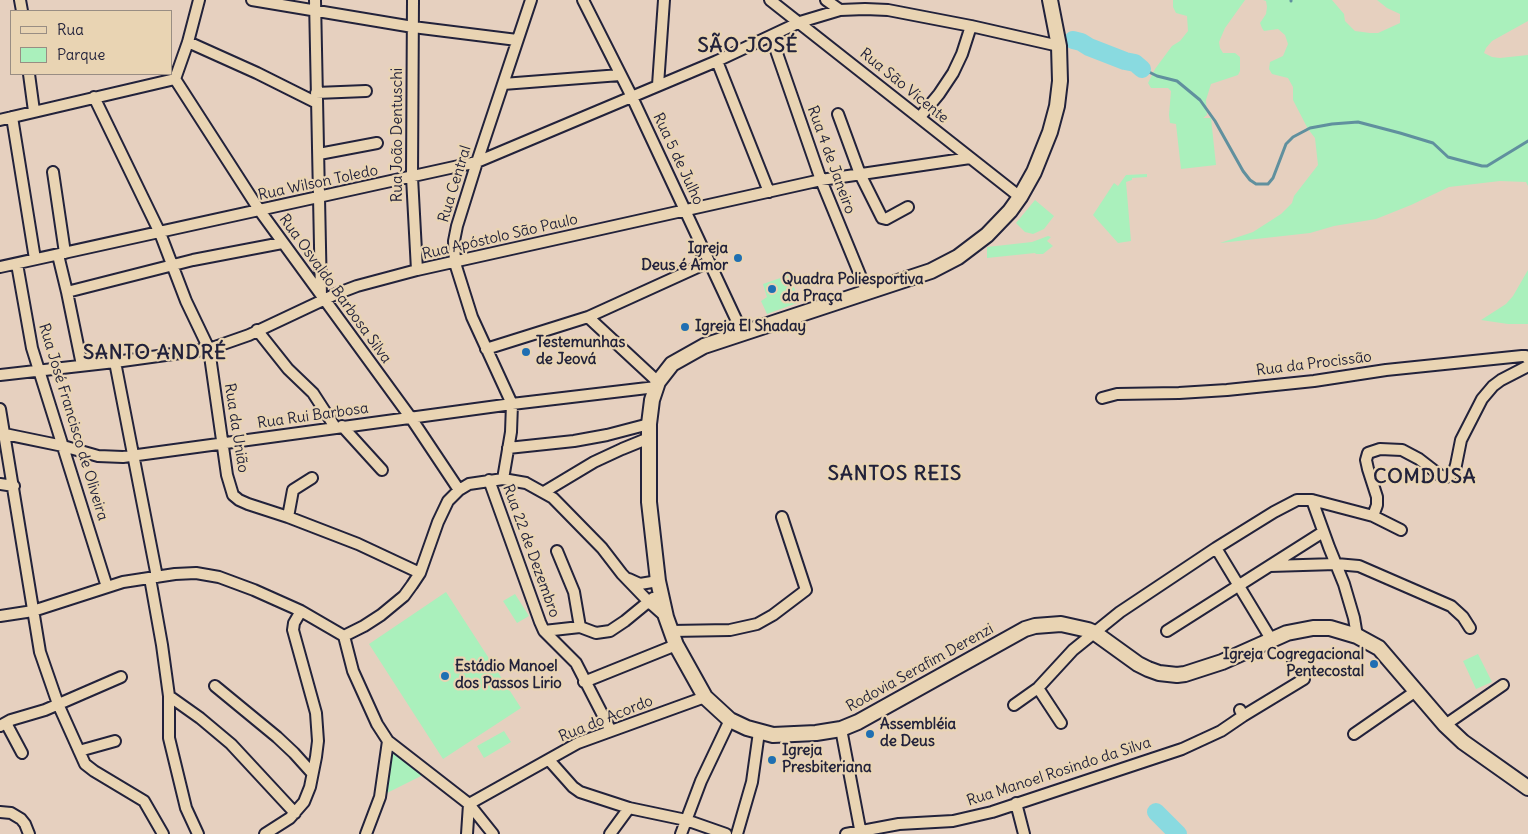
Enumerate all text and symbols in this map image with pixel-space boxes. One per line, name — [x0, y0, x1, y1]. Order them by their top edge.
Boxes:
legend — [10, 10, 172, 75]
text: Rua — [57, 20, 84, 39]
district label: SÃO JOSÉ — [696, 34, 800, 58]
text: Parque — [57, 45, 105, 64]
street label: Rua São Vicente — [856, 45, 952, 127]
street label: Rua João Dentuschi — [389, 68, 407, 202]
street label: Rua 4 de Janeiro — [803, 104, 859, 216]
street label: Rua 5 de Julho — [649, 110, 707, 208]
street label: Rua Central — [435, 143, 475, 225]
street label: Rua Wilson Toledo — [256, 161, 380, 205]
street label: Rua Apóstolo São Paulo — [420, 210, 580, 264]
street label: Rua Osvaldo Barbosa Silva — [275, 211, 395, 367]
place label: Igreja Deus é Amor — [641, 240, 728, 275]
marker: Igreja Deus é Amor — [732, 252, 744, 264]
place label: Quadra Poliesportiva da Praça — [782, 271, 923, 306]
marker: Quadra Poliesportiva da Praça — [766, 283, 778, 295]
place label: Igreja El Shaday — [695, 318, 806, 336]
street label: Rua José Francisco de Oliveira — [34, 321, 112, 523]
marker: Igreja El Shaday — [679, 321, 691, 333]
place label: Testemunhas de Jeová — [536, 334, 625, 369]
district label: SANTO ANDRÉ — [82, 341, 228, 365]
marker: Testemunhas de Jeová — [520, 346, 532, 358]
street label: Rua da Procissão — [1255, 348, 1373, 380]
street label: Rua da União — [220, 382, 252, 474]
street label: Rua Rui Barbosa — [256, 399, 370, 433]
district label: SANTOS REIS — [826, 462, 964, 486]
district label: COMDUSA — [1372, 465, 1478, 489]
street label: Rua 22 de Dezembro — [499, 482, 563, 620]
street label: Rodovia Serafim Derenzi — [843, 620, 997, 716]
place label: Igreja Cogregacional Pentecostal — [1223, 646, 1364, 681]
place label: Estádio Manoel dos Passos Lirio — [455, 658, 562, 693]
marker: Igreja Cogregacional Pentecostal — [1368, 658, 1380, 670]
marker: Estádio Manoel dos Passos Lirio — [439, 670, 451, 682]
street label: Rua do Acordo — [556, 692, 656, 746]
place label: Assembléia de Deus — [880, 716, 956, 751]
marker: Assembléia de Deus — [864, 728, 876, 740]
street label: Rua Manoel Rosindo da Silva — [965, 734, 1153, 810]
place label: Igreja Presbiteriana — [782, 742, 872, 777]
marker: Igreja Presbiteriana — [766, 754, 778, 766]

